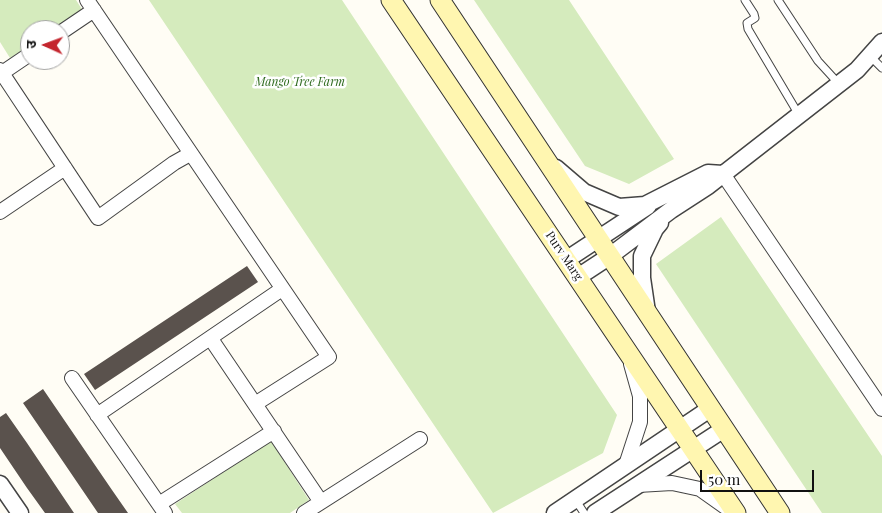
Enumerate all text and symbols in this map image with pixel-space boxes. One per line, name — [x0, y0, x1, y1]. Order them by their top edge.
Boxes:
north arrow — [20, 20, 70, 70]
text: उ — [21, 40, 40, 49]
park label: Mango Tree Farm — [255, 75, 345, 89]
street label: Purv Marg — [542, 229, 586, 283]
scale bar — [702, 460, 816, 492]
text: 50 m — [708, 469, 740, 489]

